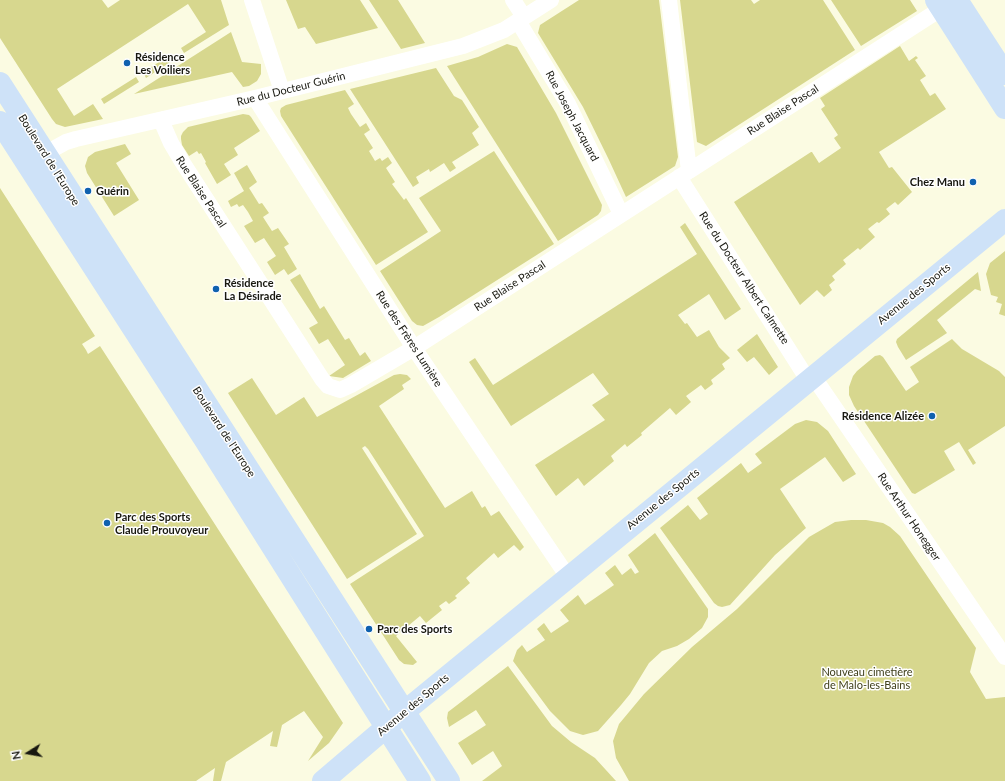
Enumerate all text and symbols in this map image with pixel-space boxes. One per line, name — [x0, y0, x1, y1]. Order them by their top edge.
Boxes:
place label: Résidence Les Voiliers — [135, 50, 190, 76]
marker: Résidence Les Voiliers — [122, 58, 132, 68]
street label: Rue Joseph Jacquard — [543, 68, 601, 164]
street label: Rue du Docteur Guérin — [235, 69, 347, 109]
street label: Rue Blaise Pascal — [745, 82, 821, 138]
street label: Boulevard de l'Europe — [15, 112, 83, 208]
street label: Rue Blaise Pascal — [173, 154, 229, 230]
place label: Chez Manu — [910, 175, 965, 189]
marker: Chez Manu — [968, 177, 978, 187]
place label: Guérin — [96, 184, 129, 198]
marker: Guérin — [83, 186, 93, 196]
street label: Rue du Docteur Albert Calmette — [696, 209, 792, 347]
street label: Rue Blaise Pascal — [472, 258, 548, 314]
street label: Avenue des Sports — [875, 261, 953, 327]
place label: Résidence La Désirade — [224, 276, 281, 302]
marker: Résidence La Désirade — [211, 284, 221, 294]
street label: Rue des Frères Lumière — [373, 288, 445, 390]
street label: Boulevard de l'Europe — [190, 384, 258, 480]
place label: Résidence Alizée — [842, 409, 924, 423]
marker: Résidence Alizée — [927, 411, 937, 421]
street label: Avenue des Sports — [624, 466, 702, 532]
street label: Rue Arthur Honegger — [875, 470, 943, 564]
place label: Parc des Sports Claude Prouvoyeur — [115, 510, 208, 536]
marker: Parc des Sports Claude Prouvoyeur — [102, 518, 112, 528]
place label: Parc des Sports — [377, 622, 452, 636]
marker: Parc des Sports — [364, 624, 374, 634]
park label: Nouveau cimetière de Malo-les-Bains — [821, 665, 913, 691]
street label: Avenue des Sports — [374, 671, 452, 739]
north arrow — [8, 733, 48, 773]
text: N — [9, 750, 23, 761]

